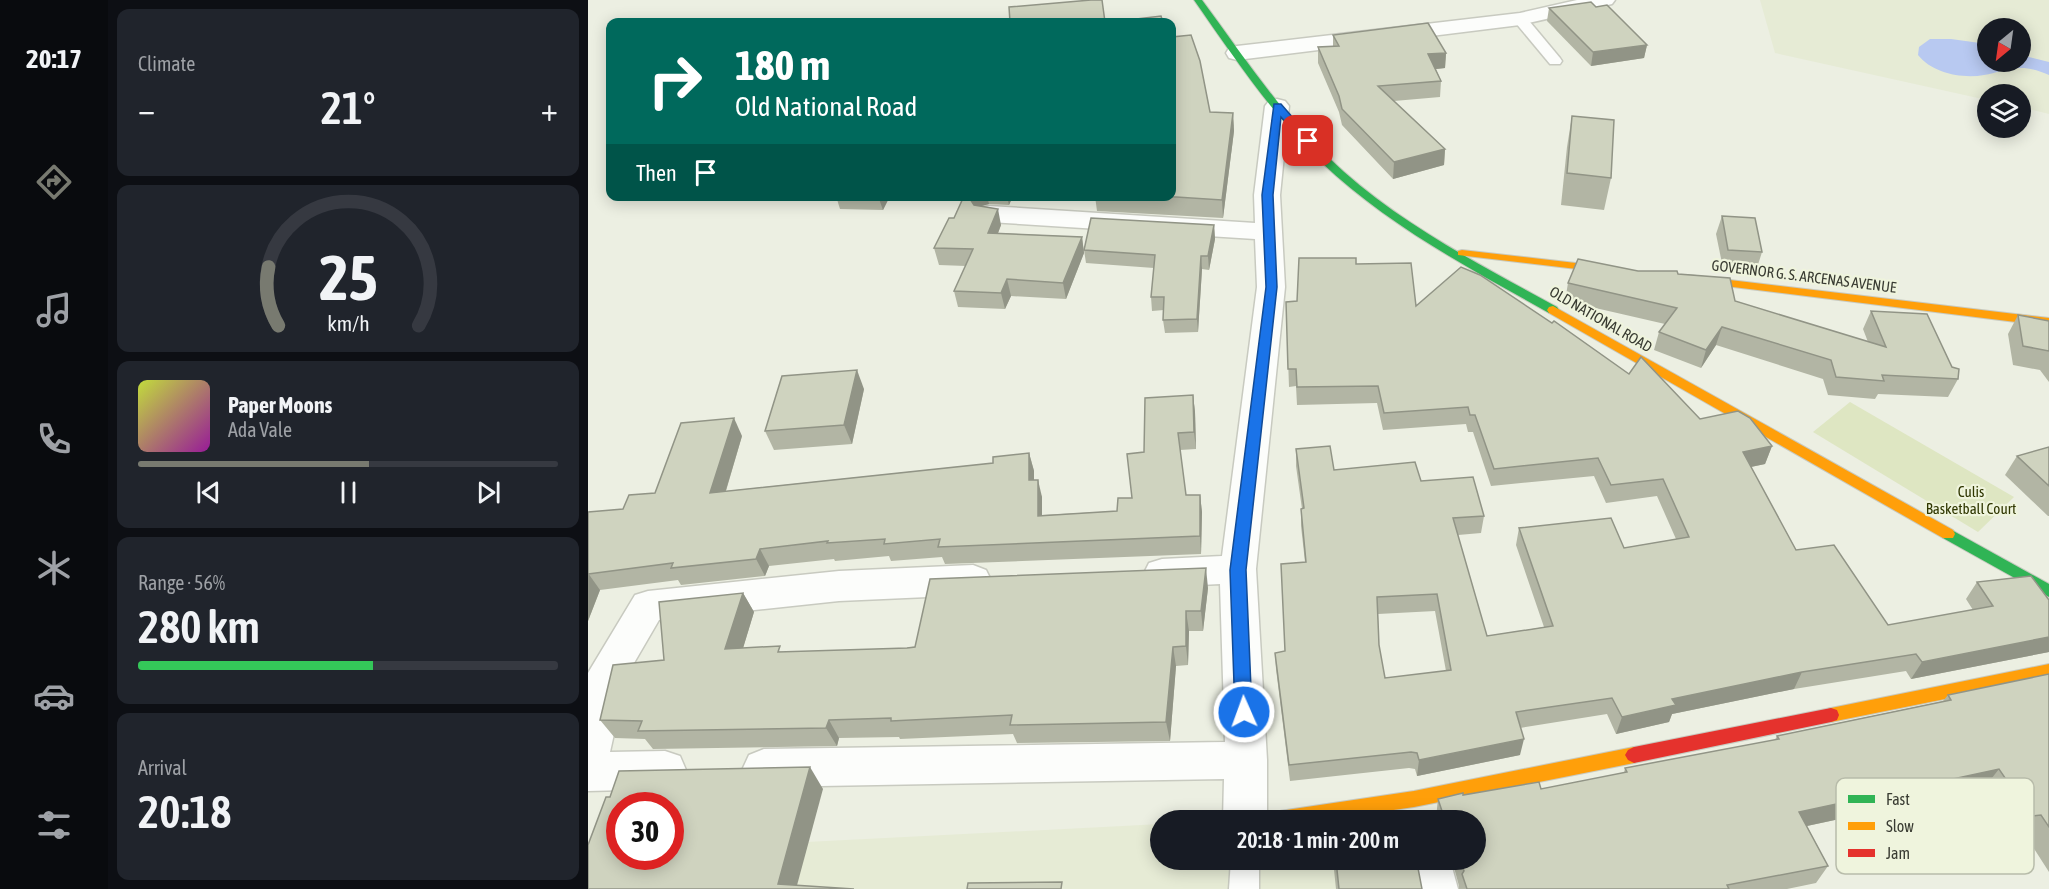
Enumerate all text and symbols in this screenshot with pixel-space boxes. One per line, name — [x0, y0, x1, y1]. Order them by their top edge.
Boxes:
north arrow — [1977, 18, 2031, 72]
map controls — [1977, 18, 2031, 138]
text: 180 m — [735, 41, 830, 89]
icon: right — [636, 42, 714, 120]
text: 20:17 — [26, 43, 82, 74]
text: Climate — [138, 52, 195, 75]
text: 21° — [321, 82, 375, 134]
button: layers — [1977, 84, 2031, 138]
text: − — [138, 90, 155, 128]
text: + — [541, 90, 558, 128]
text: Old National Road — [735, 91, 917, 122]
pin — [1282, 115, 1333, 166]
icon: arrive — [1291, 124, 1324, 157]
icon: arrive — [689, 156, 722, 189]
text: Then — [636, 160, 677, 186]
icon: directions — [33, 161, 75, 203]
text: 25 — [319, 242, 377, 313]
street label: GOVERNOR G. S. ARCENAS AVENUE — [1711, 256, 1898, 296]
street label: OLD NATIONAL ROAD — [1547, 283, 1655, 355]
icon: music — [33, 289, 75, 331]
text: km/h — [327, 311, 369, 336]
text: Paper Moons — [228, 392, 332, 418]
icon: phone — [33, 418, 75, 460]
text: Ada Vale — [228, 418, 292, 441]
icon: previous — [192, 476, 225, 509]
icon: pause — [332, 476, 365, 509]
icon: next — [472, 476, 505, 509]
park label: Culis Basketball Court — [1926, 483, 2016, 517]
icon: climate — [33, 547, 75, 589]
text: Range · 56% — [138, 571, 225, 594]
text: 280 km — [138, 601, 260, 653]
icon: car — [33, 675, 75, 717]
position arrow — [1212, 680, 1276, 744]
text: Arrival — [138, 756, 187, 779]
legend — [1836, 778, 2034, 874]
text: 20:18 — [138, 786, 232, 838]
text: Fast — [1886, 790, 1910, 808]
speed limit sign: 30 — [606, 792, 684, 870]
icon: filters — [33, 804, 75, 846]
text: Slow — [1886, 817, 1914, 835]
text: 20:18 · 1 min · 200 m — [1237, 827, 1399, 853]
text: Jam — [1886, 844, 1910, 862]

